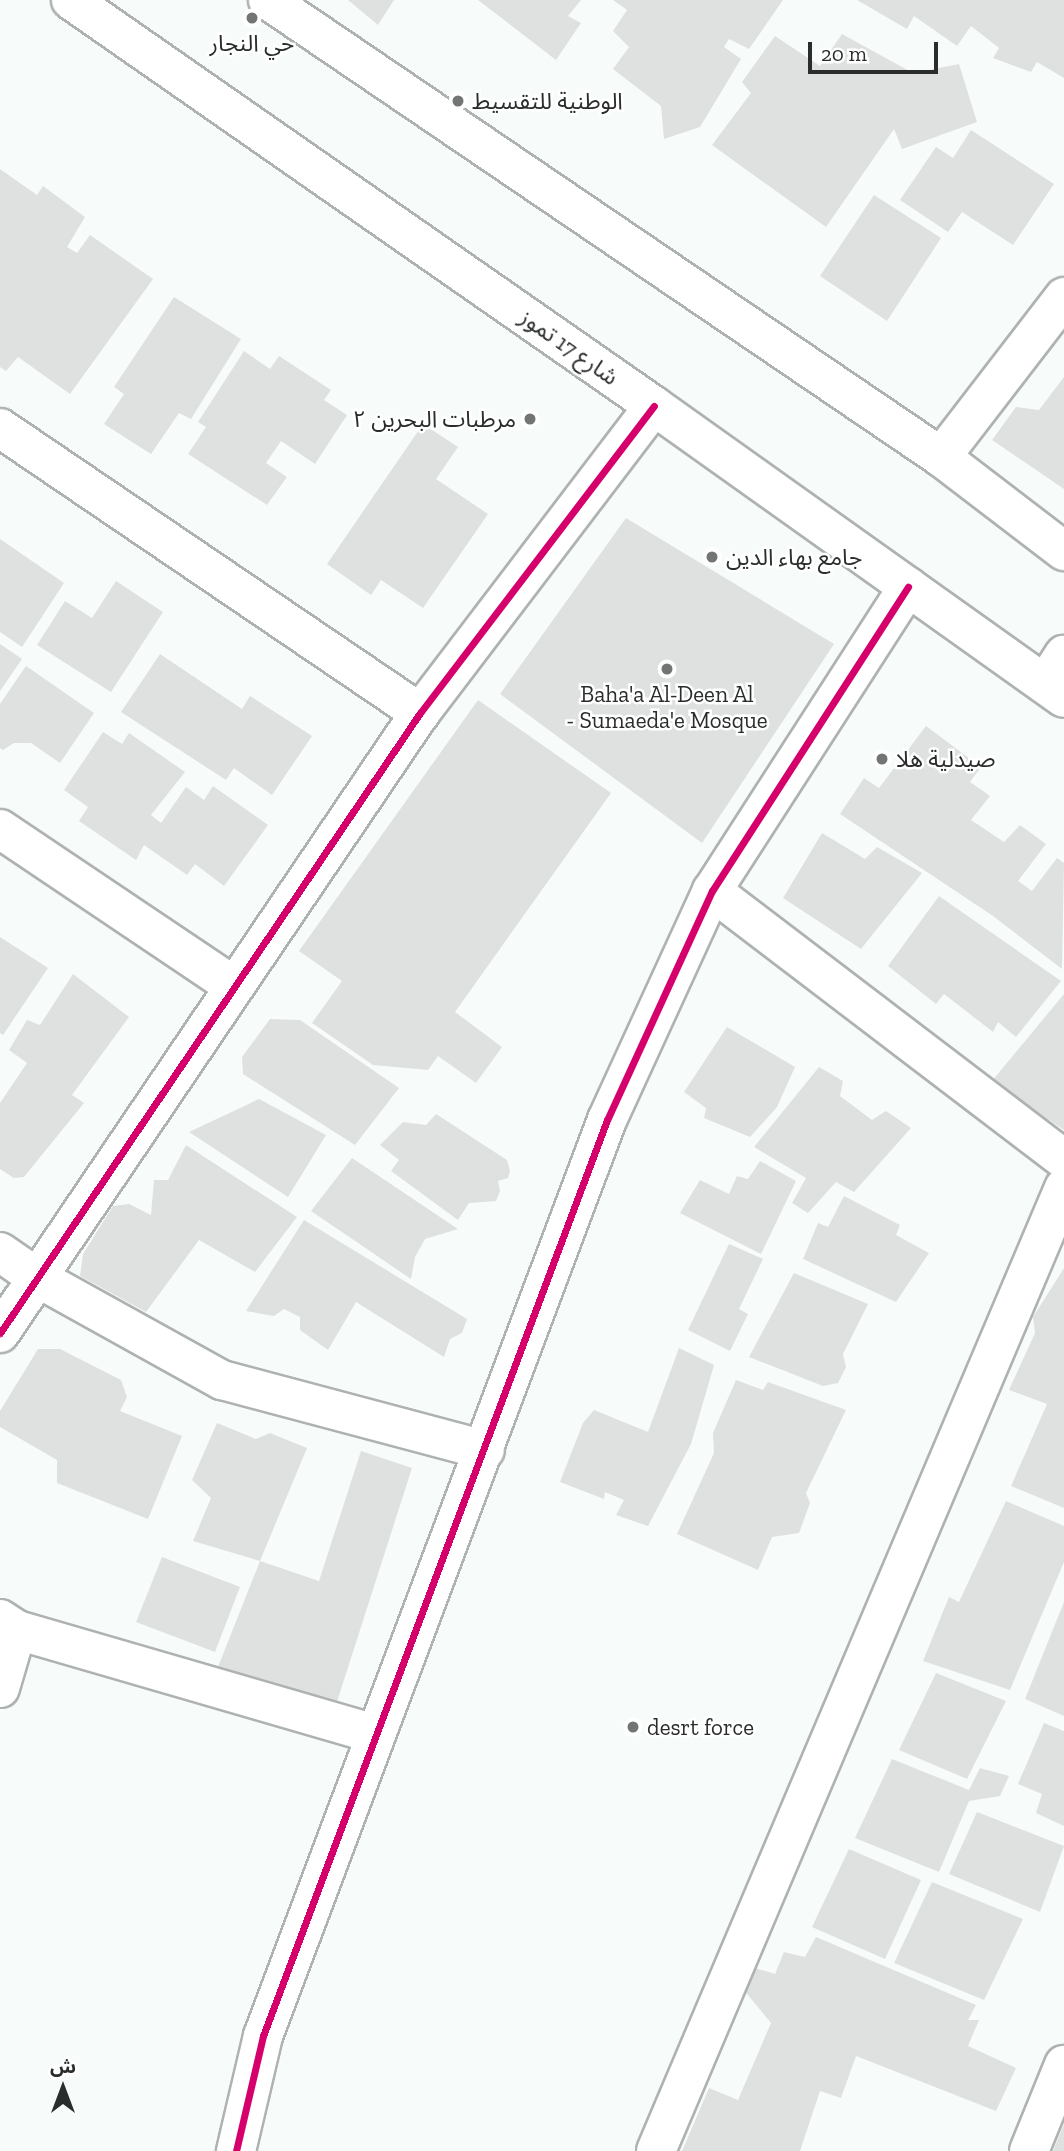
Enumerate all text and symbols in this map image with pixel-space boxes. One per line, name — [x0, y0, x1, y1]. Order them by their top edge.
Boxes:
marker: حي النجار — [244, 10, 260, 26]
scale bar — [812, 28, 942, 72]
place label: حي النجار — [210, 29, 294, 57]
text: 20 m — [821, 41, 867, 66]
place label: الوطنية للتقسيط — [472, 87, 623, 115]
marker: الوطنية للتقسيط — [450, 93, 466, 109]
street label: شارع 17 تموز — [514, 303, 624, 391]
place label: مرطبات البحرين ٢ — [353, 405, 516, 433]
marker: مرطبات البحرين ٢ — [522, 411, 538, 427]
place label: جامع بهاء الدين — [726, 543, 862, 571]
marker: جامع بهاء الدين — [704, 549, 720, 565]
marker: Baha'a Al-Deen Al - Sumaeda'e Mosque — [659, 661, 675, 677]
place label: Baha'a Al-Deen Al - Sumaeda'e Mosque — [566, 680, 768, 734]
place label: صيدلية هلا — [896, 745, 996, 773]
marker: صيدلية هلا — [874, 751, 890, 767]
place label: desrt force — [647, 1713, 754, 1741]
marker: desrt force — [625, 1719, 641, 1735]
north arrow — [28, 2053, 98, 2123]
text: ش — [50, 2055, 76, 2078]

